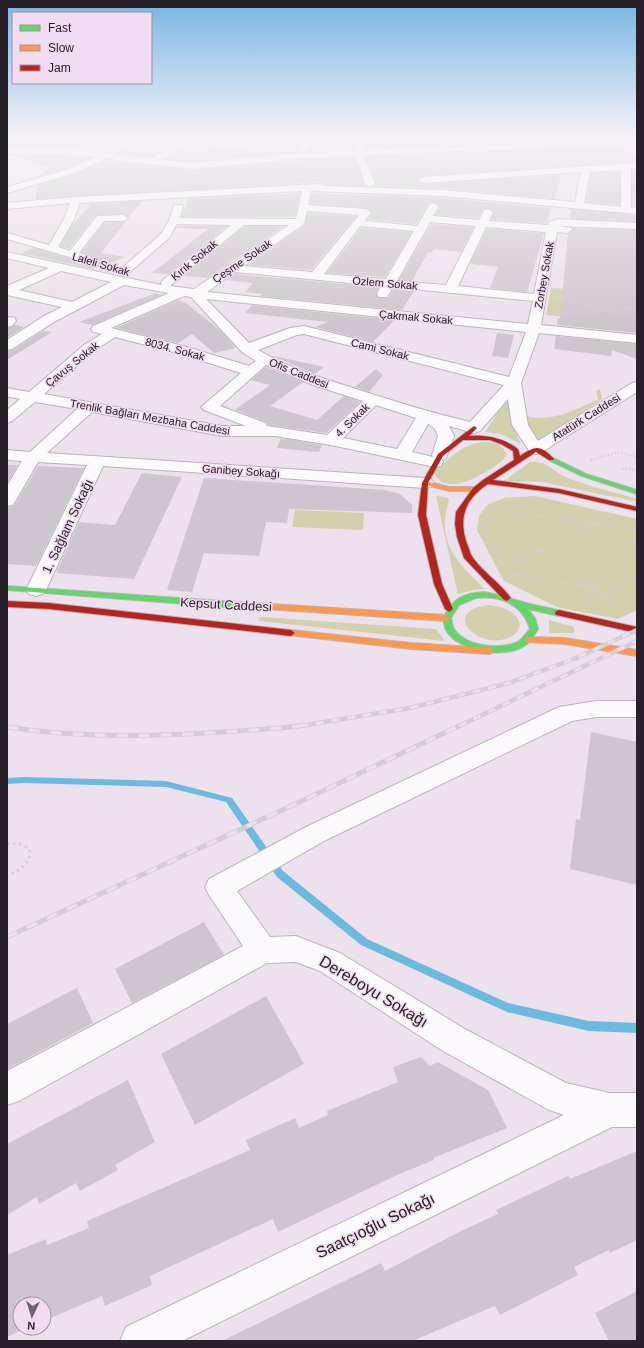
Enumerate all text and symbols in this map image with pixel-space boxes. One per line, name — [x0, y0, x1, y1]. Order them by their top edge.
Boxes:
legend — [12, 12, 152, 84]
text: Fast — [48, 21, 72, 35]
text: Slow — [48, 41, 74, 55]
text: Jam — [48, 61, 71, 75]
street label: Kırık Sokak — [169, 237, 220, 283]
street label: Çeşme Sokak — [210, 237, 274, 285]
street label: Zorbey Sokak — [532, 240, 556, 309]
street label: Laleli Sokak — [71, 250, 132, 278]
street label: Özlem Sokak — [352, 274, 419, 292]
street label: Çakmak Sokak — [379, 308, 454, 326]
street label: 8034. Sokak — [144, 335, 207, 363]
street label: Cami Sokak — [350, 336, 411, 362]
street label: Çavuş Sokak — [43, 339, 101, 389]
street label: Ofis Caddesi — [268, 356, 330, 390]
street label: Atatürk Caddesi — [550, 391, 622, 443]
street label: Trenlik Bağları Mezbaha Caddesi — [69, 397, 231, 437]
street label: 4. Sokak — [332, 400, 372, 439]
street label: Ganibey Sokağı — [202, 462, 280, 480]
street label: 1. Sağlam Sokağı — [39, 477, 96, 576]
street label: Kepsut Caddesi — [180, 595, 272, 614]
street label: Dereboyu Sokağı — [316, 952, 431, 1031]
street label: Saatçıoğlu Sokağı — [313, 1189, 437, 1262]
north arrow — [12, 1296, 52, 1336]
text: N — [27, 1320, 36, 1332]

